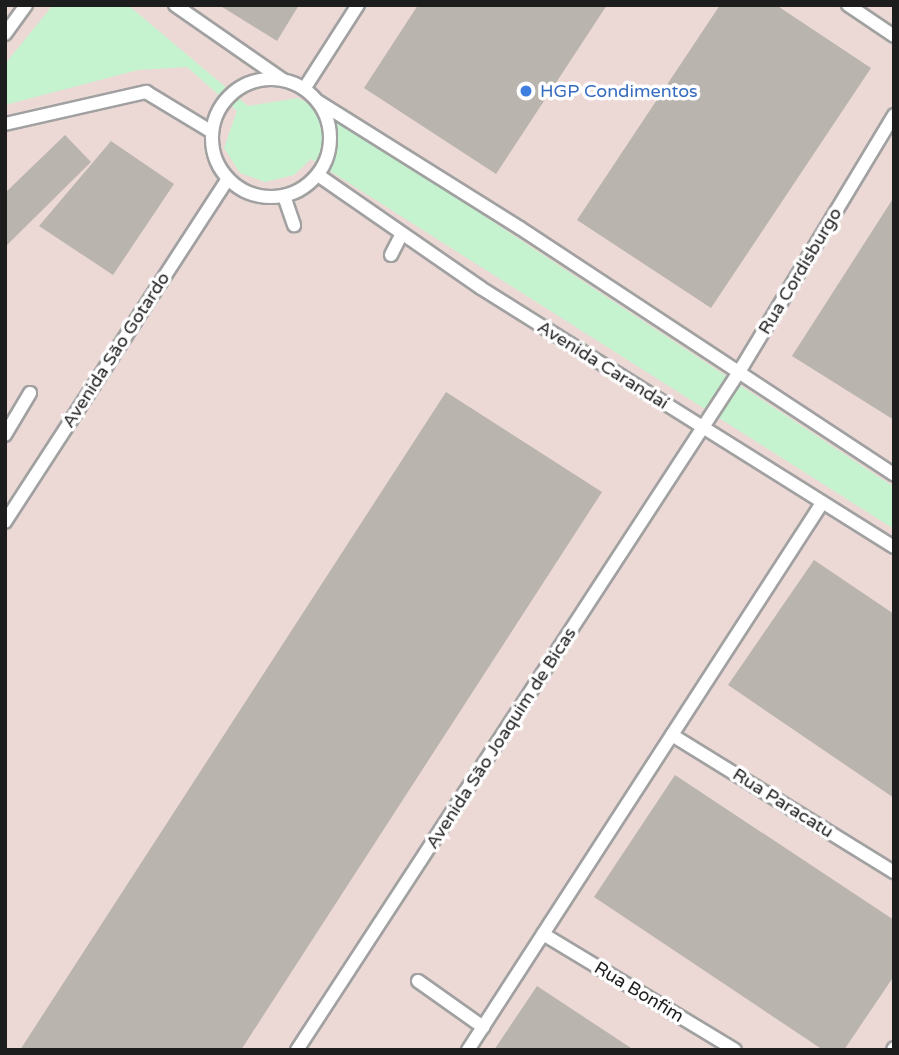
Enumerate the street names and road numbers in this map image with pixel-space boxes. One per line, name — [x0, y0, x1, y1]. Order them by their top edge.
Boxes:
street label: Rua Cordisburgo — [754, 204, 846, 338]
street label: Avenida São Gotardo — [58, 268, 174, 432]
street label: Avenida Carandaí — [533, 316, 673, 414]
street label: Avenida São Joaquim de Bicas — [421, 623, 581, 853]
street label: Rua Paracatu — [729, 763, 837, 843]
street label: Rua Bonfim — [590, 957, 688, 1027]

